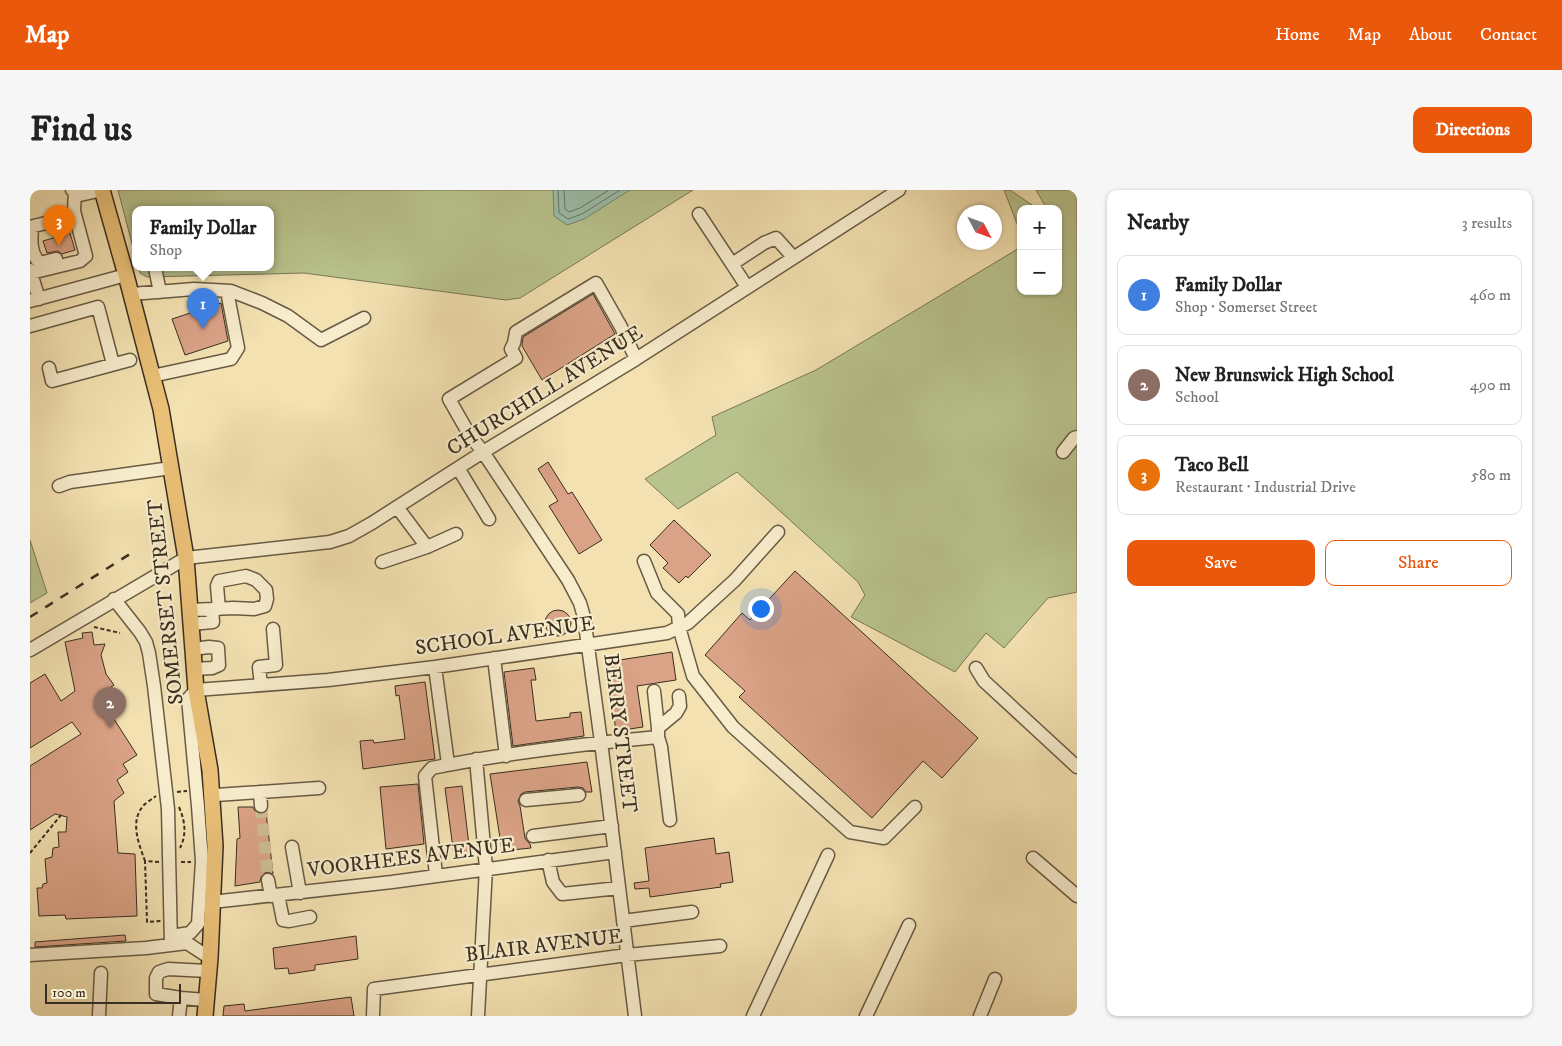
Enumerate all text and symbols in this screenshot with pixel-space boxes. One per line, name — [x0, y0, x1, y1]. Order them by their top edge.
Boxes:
text: Map — [25, 20, 69, 50]
text: Home — [1275, 24, 1320, 46]
text: Map — [1348, 24, 1381, 46]
text: About — [1409, 24, 1452, 46]
text: Contact — [1480, 24, 1537, 46]
button: Directions — [1413, 107, 1532, 153]
text: Find us — [30, 108, 132, 152]
pin: 3 — [43, 205, 75, 246]
north arrow — [957, 205, 1002, 250]
map controls — [1017, 205, 1062, 295]
button: + — [1017, 205, 1062, 250]
popup — [132, 206, 274, 271]
text: Nearby — [1127, 210, 1189, 236]
text: 3 results — [1462, 213, 1512, 233]
text: Family Dollar — [150, 217, 256, 240]
text: Shop — [150, 240, 182, 260]
button: − — [1017, 250, 1062, 295]
text: Family Dollar — [1175, 274, 1282, 297]
text: 1 — [1141, 285, 1147, 305]
text: 460 m — [1469, 285, 1511, 305]
pin: 1 — [187, 288, 219, 329]
text: Shop · Somerset Street — [1175, 297, 1317, 317]
street label: CHURCHILL AVENUE — [442, 320, 648, 462]
text: New Brunswick High School — [1175, 364, 1394, 387]
text: 2 — [1140, 375, 1148, 395]
text: 490 m — [1470, 375, 1511, 395]
text: School — [1175, 387, 1219, 407]
text: Taco Bell — [1175, 454, 1249, 477]
text: 3 — [1141, 465, 1147, 485]
text: 580 m — [1471, 465, 1511, 485]
text: Restaurant · Industrial Drive — [1175, 477, 1356, 497]
street label: SOMERSET STREET — [142, 498, 190, 706]
button: Save — [1127, 540, 1315, 586]
button: Share — [1325, 540, 1512, 586]
your location — [748, 596, 774, 622]
street label: SCHOOL AVENUE — [414, 611, 596, 661]
street label: BERRY STREET — [597, 652, 643, 814]
pin: 2 — [94, 687, 126, 728]
street label: VOORHEES AVENUE — [305, 832, 516, 884]
street label: BLAIR AVENUE — [464, 923, 624, 969]
scale bar — [45, 981, 181, 1004]
text: 100 m — [52, 984, 86, 1002]

